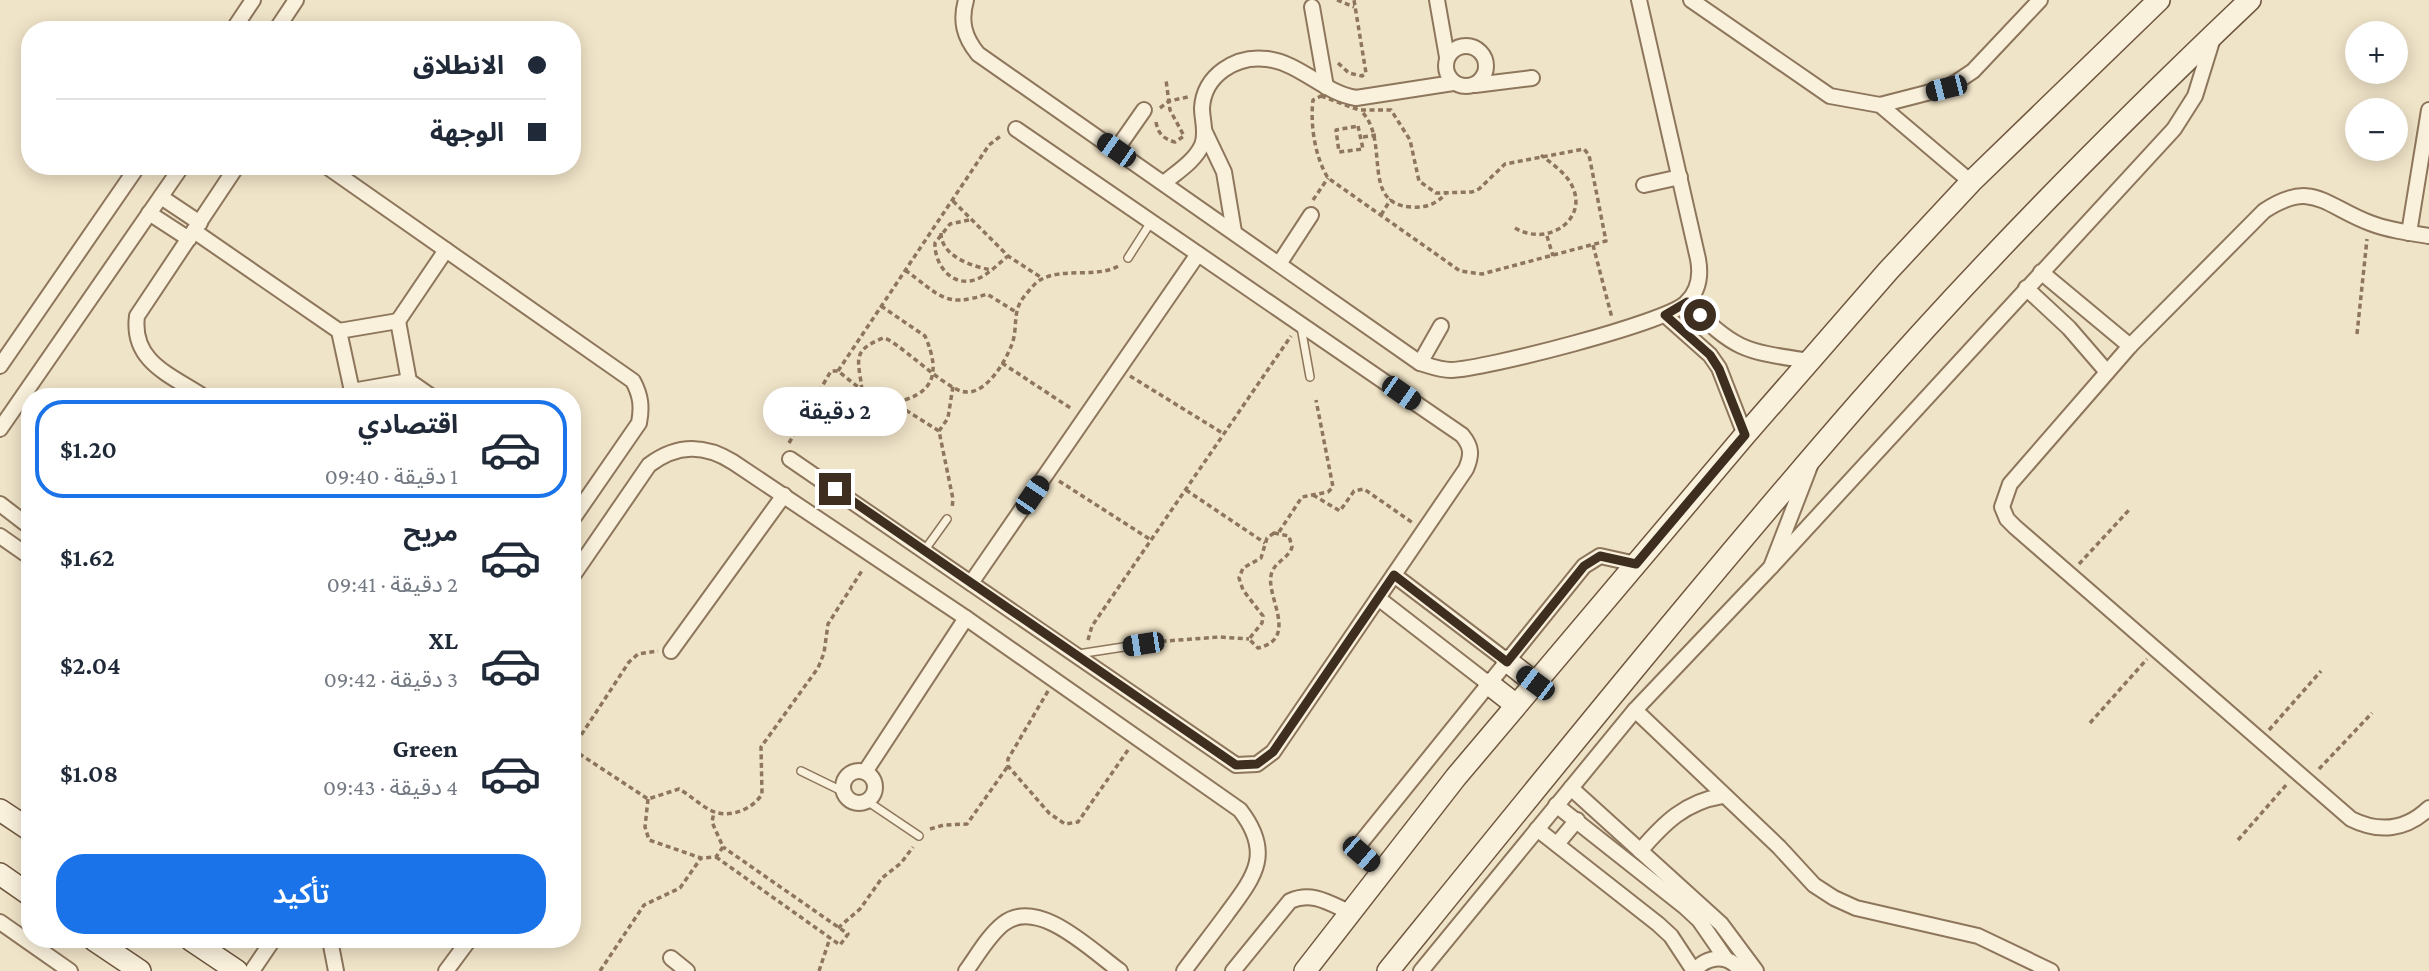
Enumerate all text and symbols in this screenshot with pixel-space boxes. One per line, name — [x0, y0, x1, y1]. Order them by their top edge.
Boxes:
map controls — [2345, 21, 2408, 161]
button: + — [2345, 21, 2408, 84]
text: الانطلاق — [413, 51, 504, 80]
car — [1924, 73, 1969, 103]
button: − — [2345, 98, 2408, 161]
text: الوجهة — [430, 118, 504, 147]
car — [1093, 129, 1140, 171]
route start — [1684, 299, 1716, 331]
car — [1378, 372, 1425, 414]
callout: 2 دقيقة — [763, 388, 907, 436]
text: 2 دقيقة — [799, 398, 871, 424]
text: اقتصادي — [358, 410, 458, 439]
icon: car — [479, 418, 542, 481]
text: $1.20 — [60, 435, 117, 464]
text: 1 دقيقة · 09:40 — [325, 463, 458, 489]
car — [1012, 472, 1053, 518]
route end — [819, 473, 851, 505]
text: مريح — [403, 518, 458, 547]
icon: car — [479, 526, 542, 589]
text: $1.62 — [60, 543, 115, 572]
text: 2 دقيقة · 09:41 — [327, 571, 458, 597]
text: XL — [429, 626, 458, 655]
car — [1121, 630, 1166, 658]
icon: car — [479, 634, 542, 697]
text: $2.04 — [60, 651, 121, 680]
car — [1512, 662, 1559, 704]
text: 3 دقيقة · 09:42 — [324, 666, 458, 692]
text: Green — [392, 734, 458, 763]
icon: car — [479, 742, 542, 805]
text: $1.08 — [60, 759, 118, 788]
text: 4 دقيقة · 09:43 — [323, 774, 458, 800]
car — [1339, 832, 1384, 876]
button: تأكيد — [56, 854, 546, 934]

